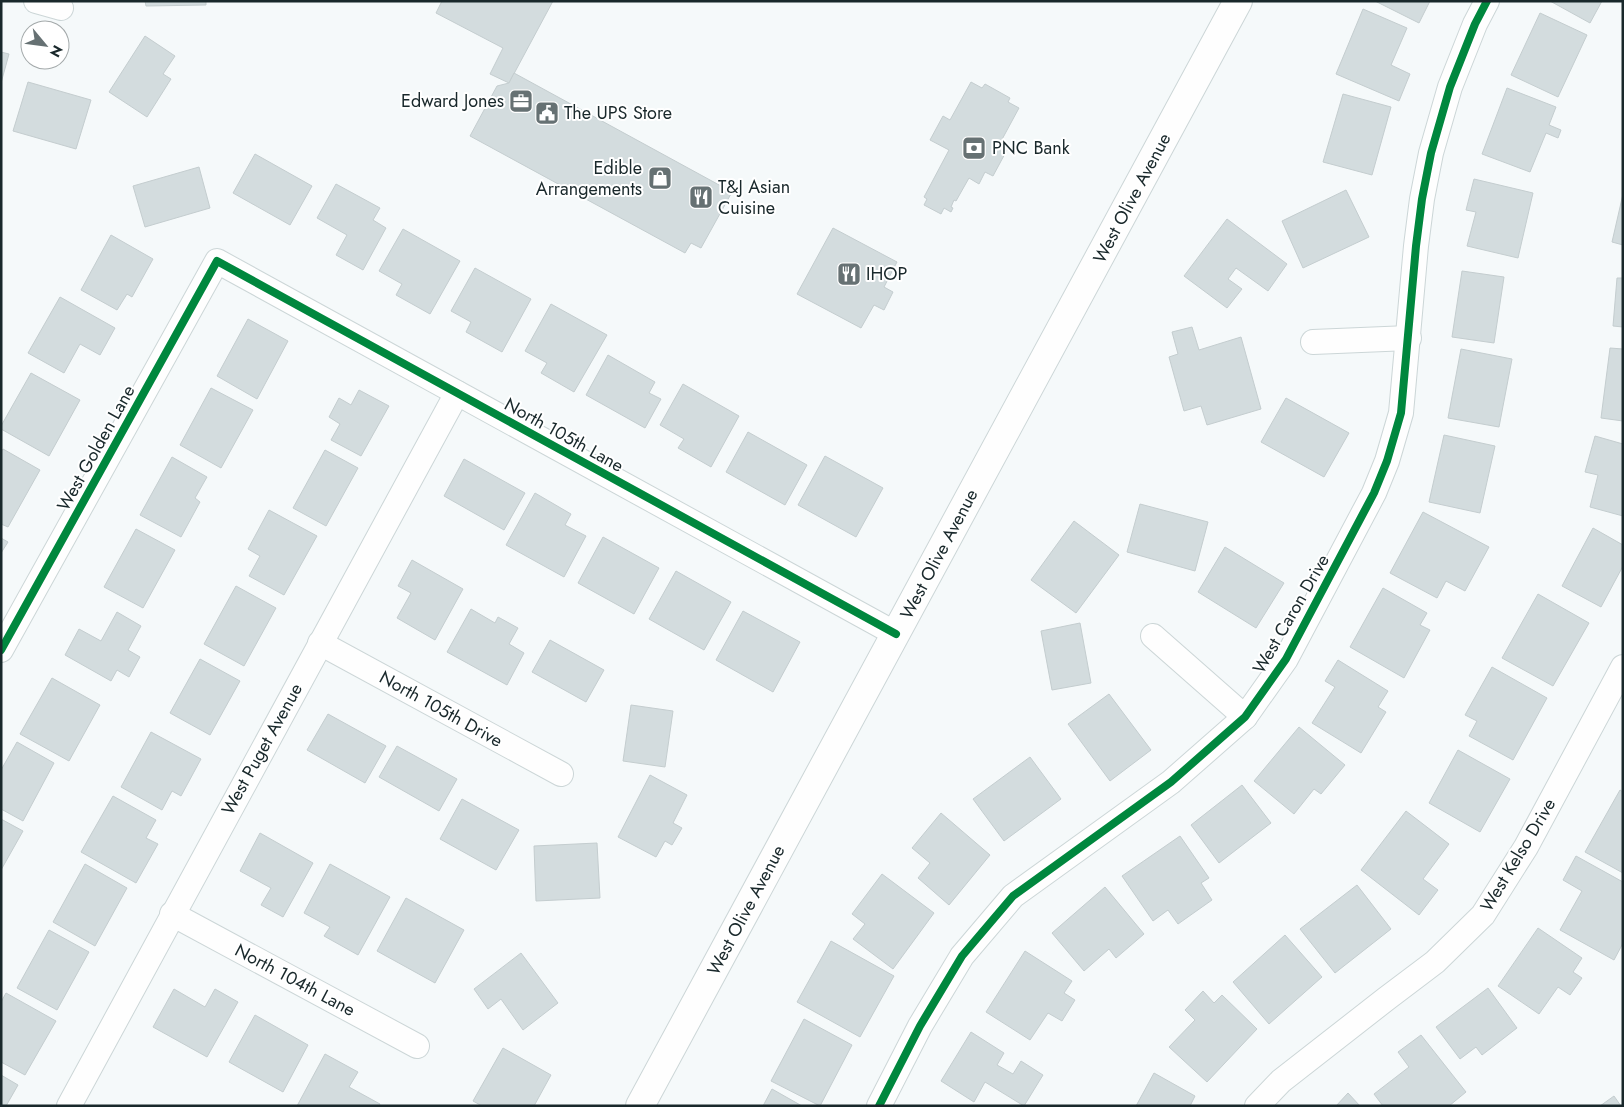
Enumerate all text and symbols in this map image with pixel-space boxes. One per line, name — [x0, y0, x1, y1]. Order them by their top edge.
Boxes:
north arrow — [20, 20, 70, 70]
text: N — [45, 42, 68, 61]
place label: Edward Jones — [401, 88, 504, 114]
office icon: Edward Jones — [508, 88, 534, 114]
public building icon: The UPS Store — [534, 100, 560, 126]
place label: The UPS Store — [564, 100, 672, 126]
street label: West Olive Avenue — [1087, 128, 1177, 268]
bank icon: PNC Bank — [961, 135, 987, 161]
place label: PNC Bank — [992, 135, 1070, 161]
place label: Edible Arrangements — [536, 155, 642, 202]
shop icon: Edible Arrangements — [647, 165, 673, 191]
place label: T&J Asian Cuisine — [718, 174, 790, 221]
restaurant icon: T&J Asian Cuisine — [688, 184, 714, 210]
restaurant icon: IHOP — [836, 261, 862, 287]
place label: IHOP — [866, 261, 907, 287]
street label: West Golden Lane — [51, 380, 141, 516]
street label: North 105th Lane — [500, 391, 628, 479]
street label: West Olive Avenue — [894, 484, 984, 624]
street label: West Caron Drive — [1246, 549, 1336, 679]
street label: North 105th Drive — [375, 664, 507, 754]
street label: West Puget Avenue — [215, 678, 309, 820]
street label: West Kelso Drive — [1474, 793, 1562, 917]
street label: West Olive Avenue — [701, 840, 791, 980]
street label: North 104th Lane — [230, 937, 360, 1023]

